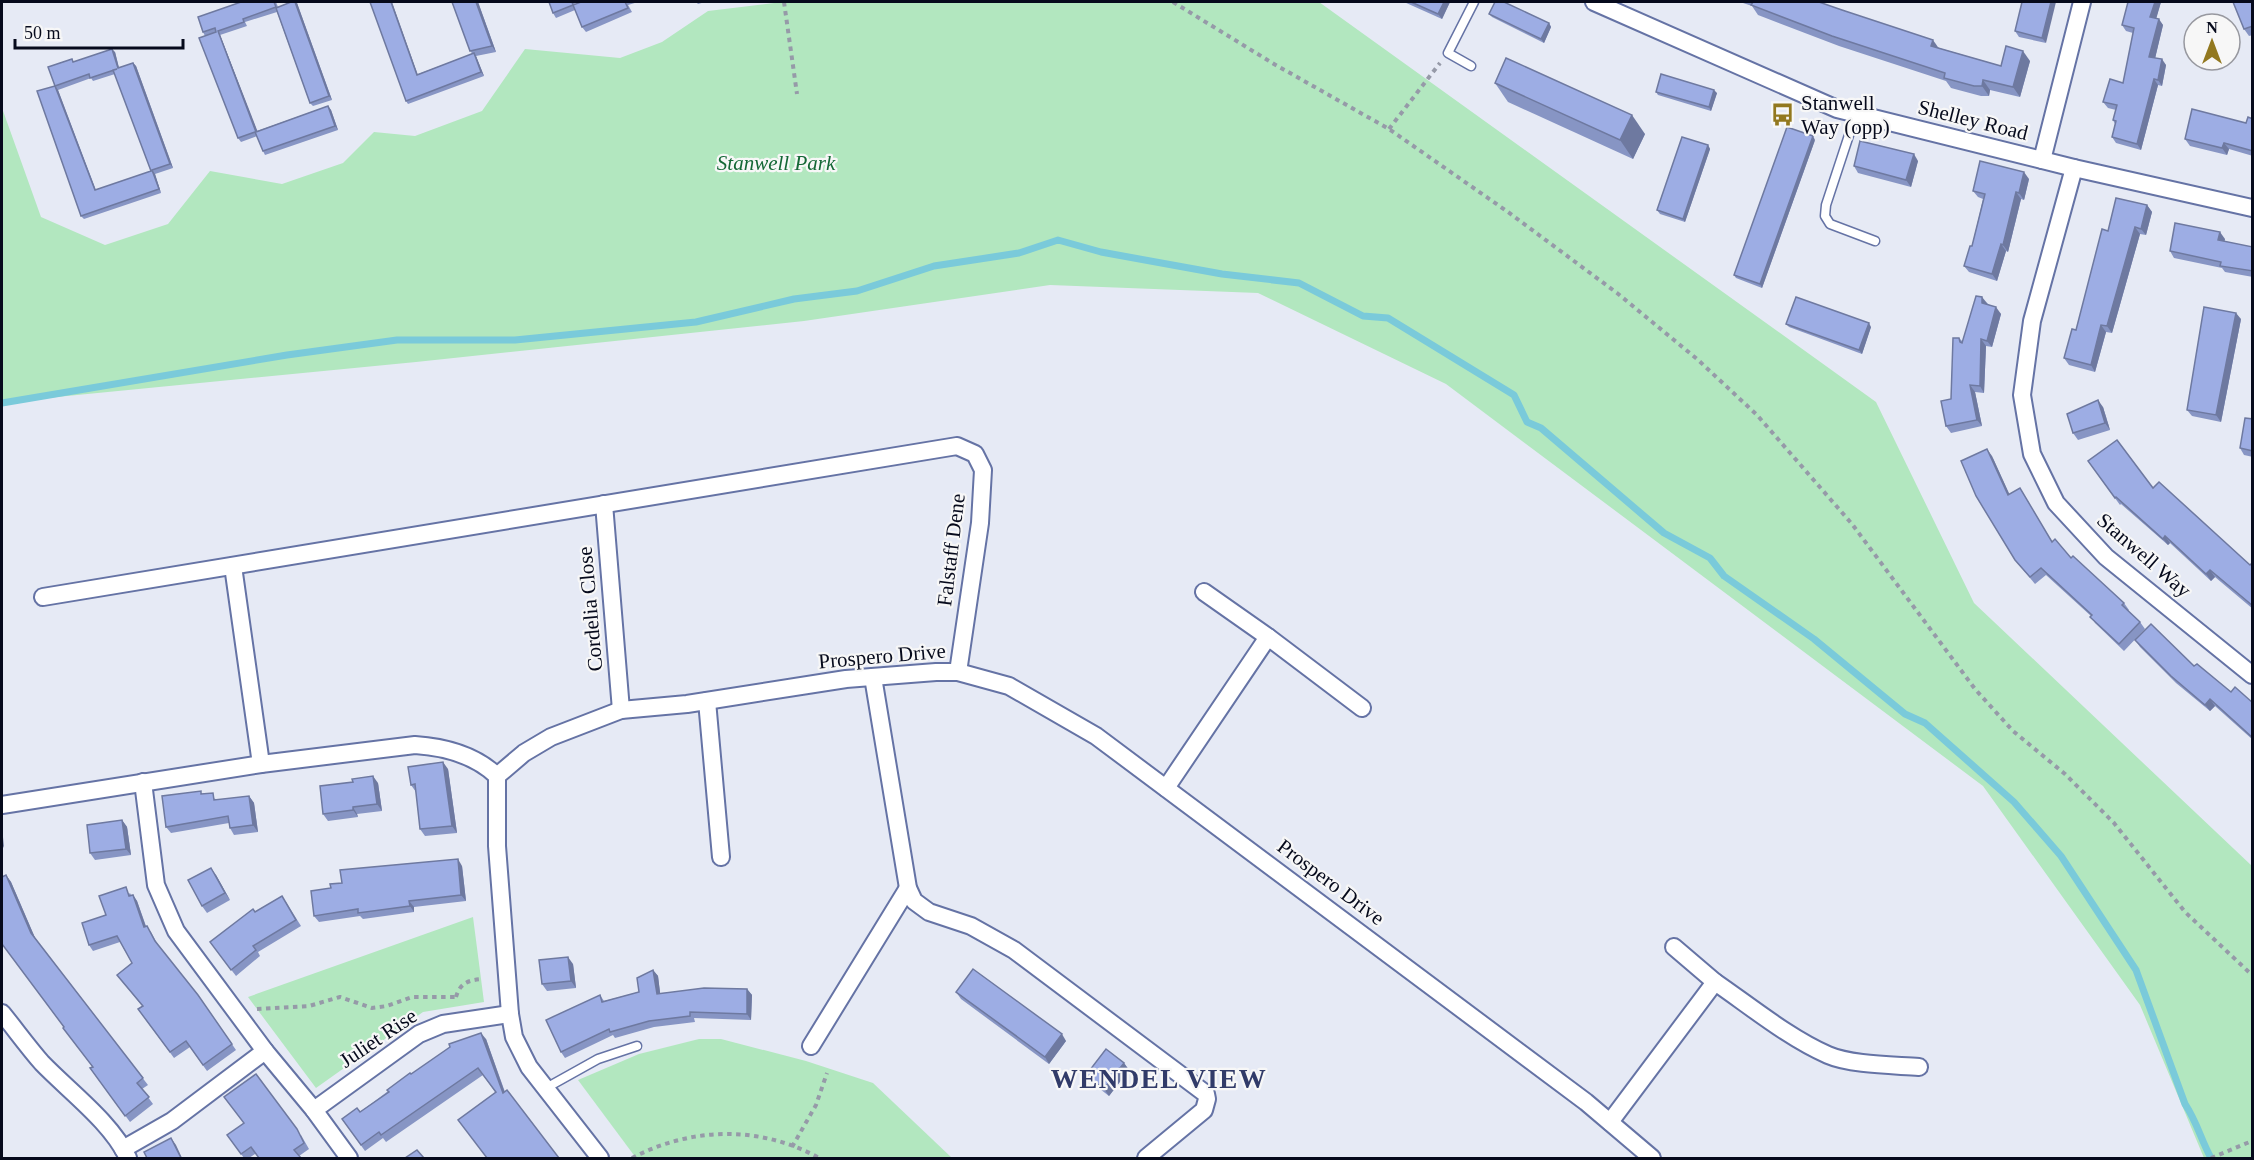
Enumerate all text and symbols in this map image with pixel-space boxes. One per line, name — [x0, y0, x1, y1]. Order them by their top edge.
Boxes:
scale bar — [15, 12, 183, 50]
north arrow — [2182, 12, 2242, 72]
text: N — [2206, 19, 2218, 36]
text: 50 m — [24, 23, 61, 43]
place label: Stanwell Way (opp) — [1801, 91, 1890, 139]
street label: Shelley Road — [1915, 95, 2031, 145]
bus stop icon: Stanwell Way (opp) — [1770, 102, 1796, 128]
park label: Stanwell Park — [717, 151, 836, 175]
street label: Falstaff Dene — [932, 492, 970, 608]
street label: Stanwell Way — [2092, 508, 2196, 603]
street label: Cordelia Close — [573, 545, 607, 673]
street label: Prospero Drive — [817, 638, 947, 674]
street label: Prospero Drive — [1273, 834, 1389, 930]
street label: Juliet Rise — [335, 1003, 421, 1073]
district label: WENDEL VIEW — [1051, 1064, 1267, 1094]

